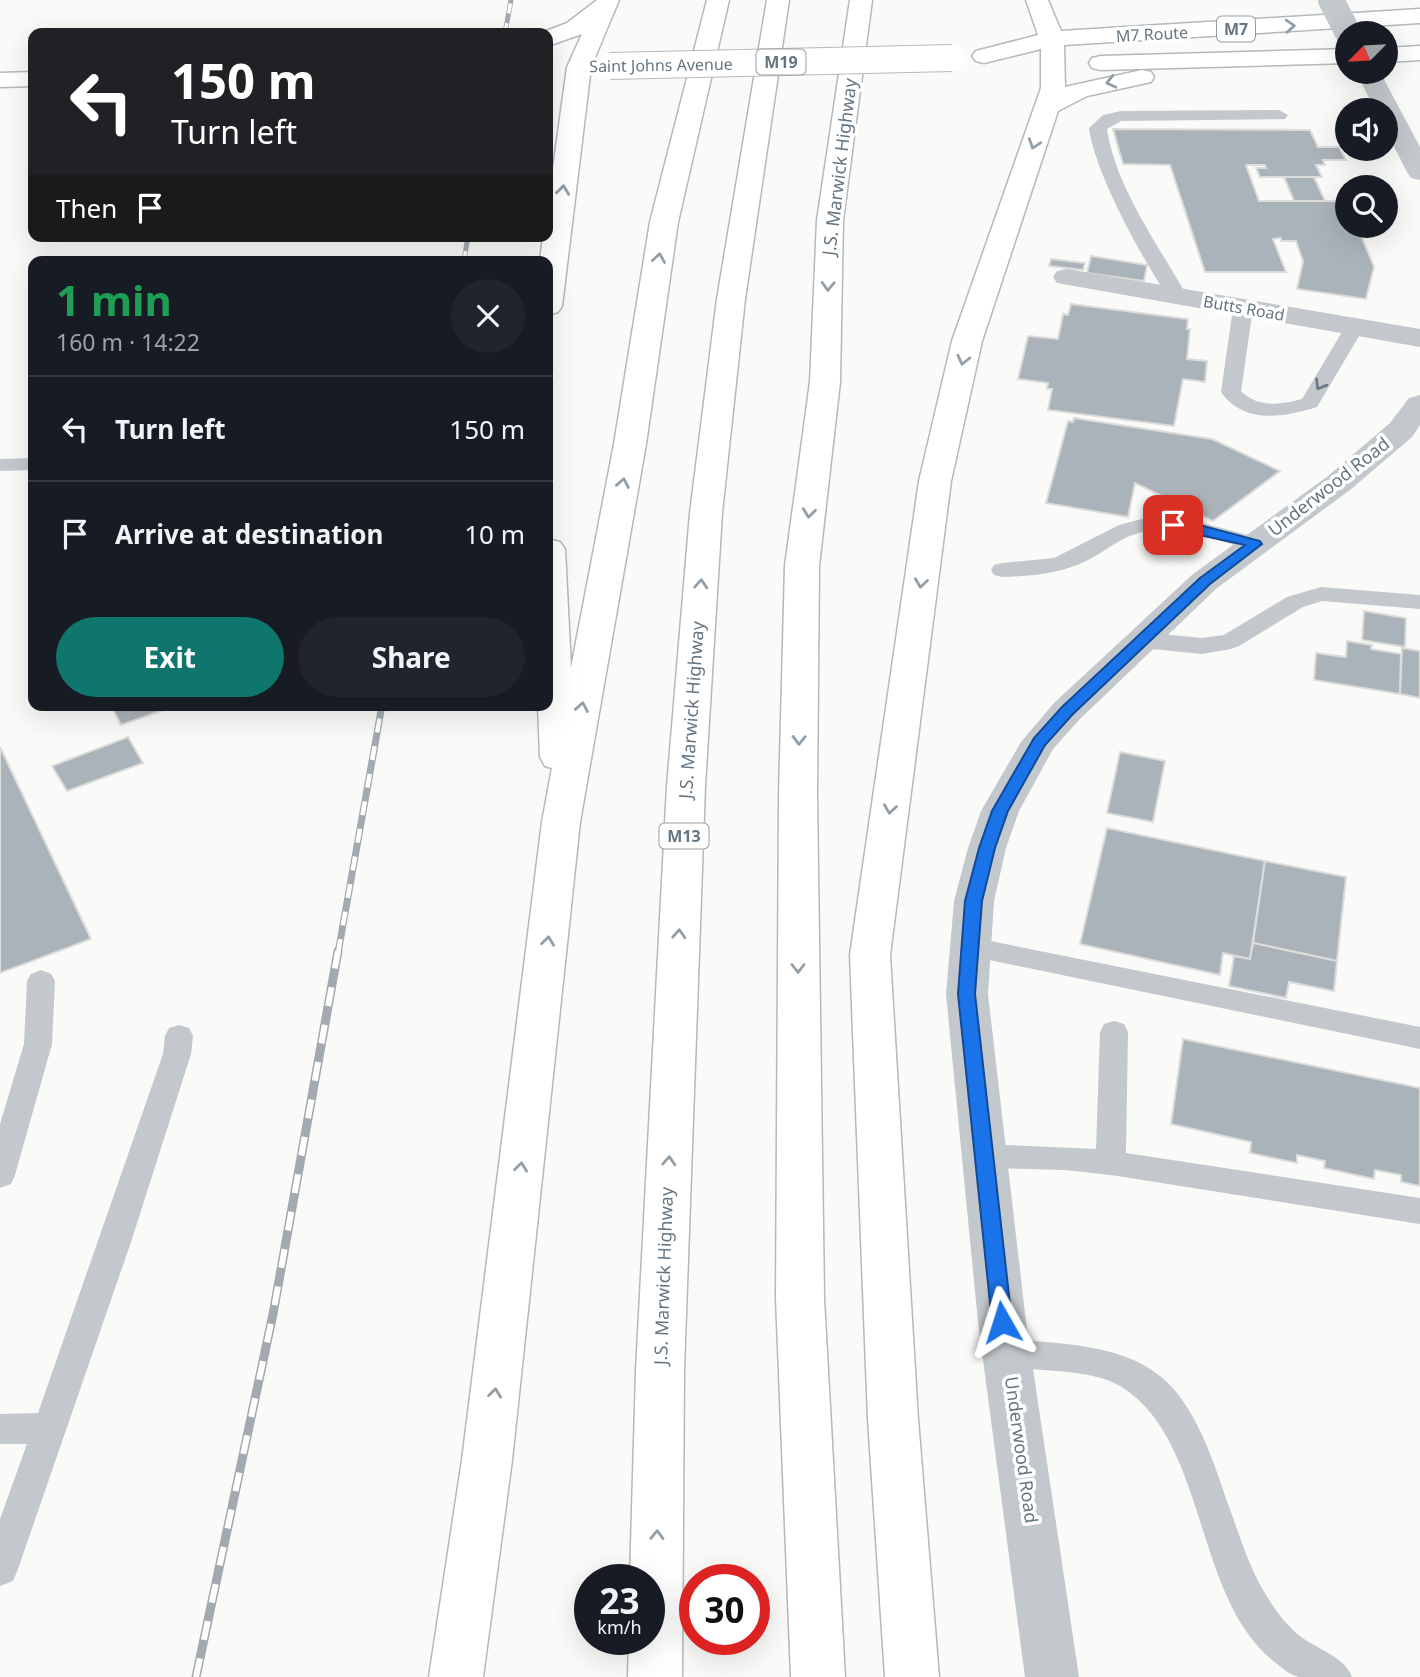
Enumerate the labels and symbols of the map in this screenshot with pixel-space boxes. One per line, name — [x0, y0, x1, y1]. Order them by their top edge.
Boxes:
road number: M7 — [1217, 17, 1255, 42]
one-way arrow — [1285, 19, 1296, 34]
street label: M7 Route — [1115, 21, 1189, 47]
north arrow — [1335, 21, 1398, 84]
road number: M19 — [756, 50, 806, 74]
street label: Saint Johns Avenue — [589, 53, 733, 77]
one-way arrow — [1105, 74, 1117, 88]
street label: J.S. Marwick Highway — [816, 76, 862, 259]
one-way arrow — [1028, 138, 1042, 150]
one-way arrow — [555, 184, 570, 196]
one-way arrow — [651, 252, 666, 264]
one-way arrow — [820, 281, 835, 292]
street label: Butts Road — [1202, 290, 1286, 326]
one-way arrow — [956, 354, 971, 366]
one-way arrow — [1315, 378, 1328, 391]
street label: Underwood Road — [1263, 431, 1394, 541]
one-way arrow — [615, 477, 630, 489]
pin — [1143, 495, 1203, 555]
one-way arrow — [801, 507, 816, 519]
one-way arrow — [914, 578, 929, 589]
one-way arrow — [693, 579, 708, 590]
street label: J.S. Marwick Highway — [673, 619, 709, 802]
one-way arrow — [574, 701, 589, 713]
one-way arrow — [791, 735, 807, 746]
one-way arrow — [883, 803, 898, 815]
road number: M13 — [660, 824, 708, 848]
one-way arrow — [672, 928, 687, 939]
one-way arrow — [540, 935, 555, 947]
one-way arrow — [790, 963, 806, 973]
one-way arrow — [662, 1155, 677, 1166]
one-way arrow — [514, 1161, 529, 1173]
street label: J.S. Marwick Highway — [648, 1186, 678, 1367]
position arrow — [965, 1285, 1039, 1359]
street label: Underwood Road — [1000, 1375, 1044, 1525]
one-way arrow — [487, 1387, 502, 1399]
one-way arrow — [650, 1530, 665, 1541]
speed limit sign: 30 — [679, 1564, 770, 1655]

